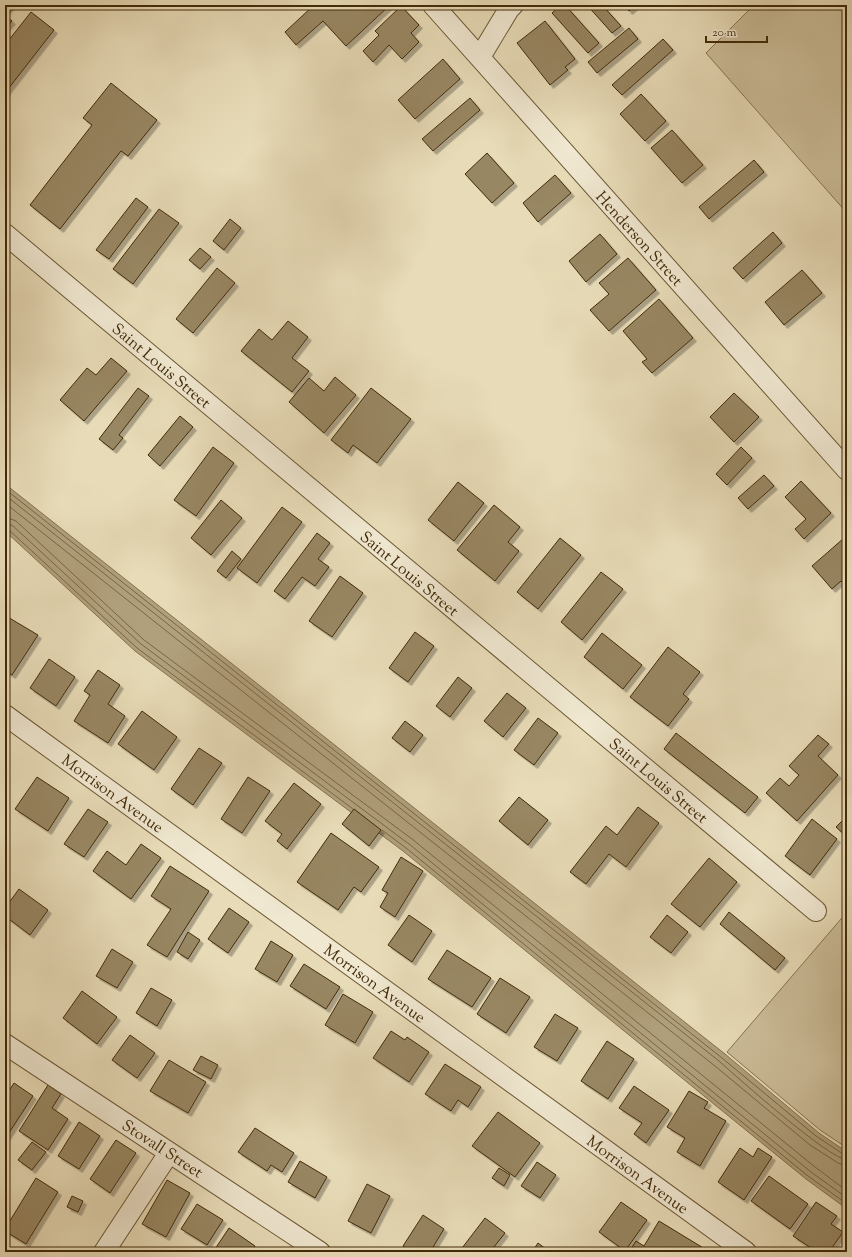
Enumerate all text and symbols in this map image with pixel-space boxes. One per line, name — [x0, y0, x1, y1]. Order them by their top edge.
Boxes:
scale bar — [706, 18, 767, 44]
text: 20 m — [712, 24, 737, 42]
street label: Henderson Street — [589, 187, 688, 293]
street label: Saint Louis Street — [106, 319, 215, 416]
street label: Saint Louis Street — [354, 527, 463, 624]
street label: Saint Louis Street — [603, 734, 712, 831]
street label: Morrison Avenue — [56, 750, 167, 840]
street label: Morrison Avenue — [318, 940, 429, 1030]
street label: Stovall Street — [117, 1115, 207, 1185]
street label: Morrison Avenue — [581, 1131, 692, 1221]

